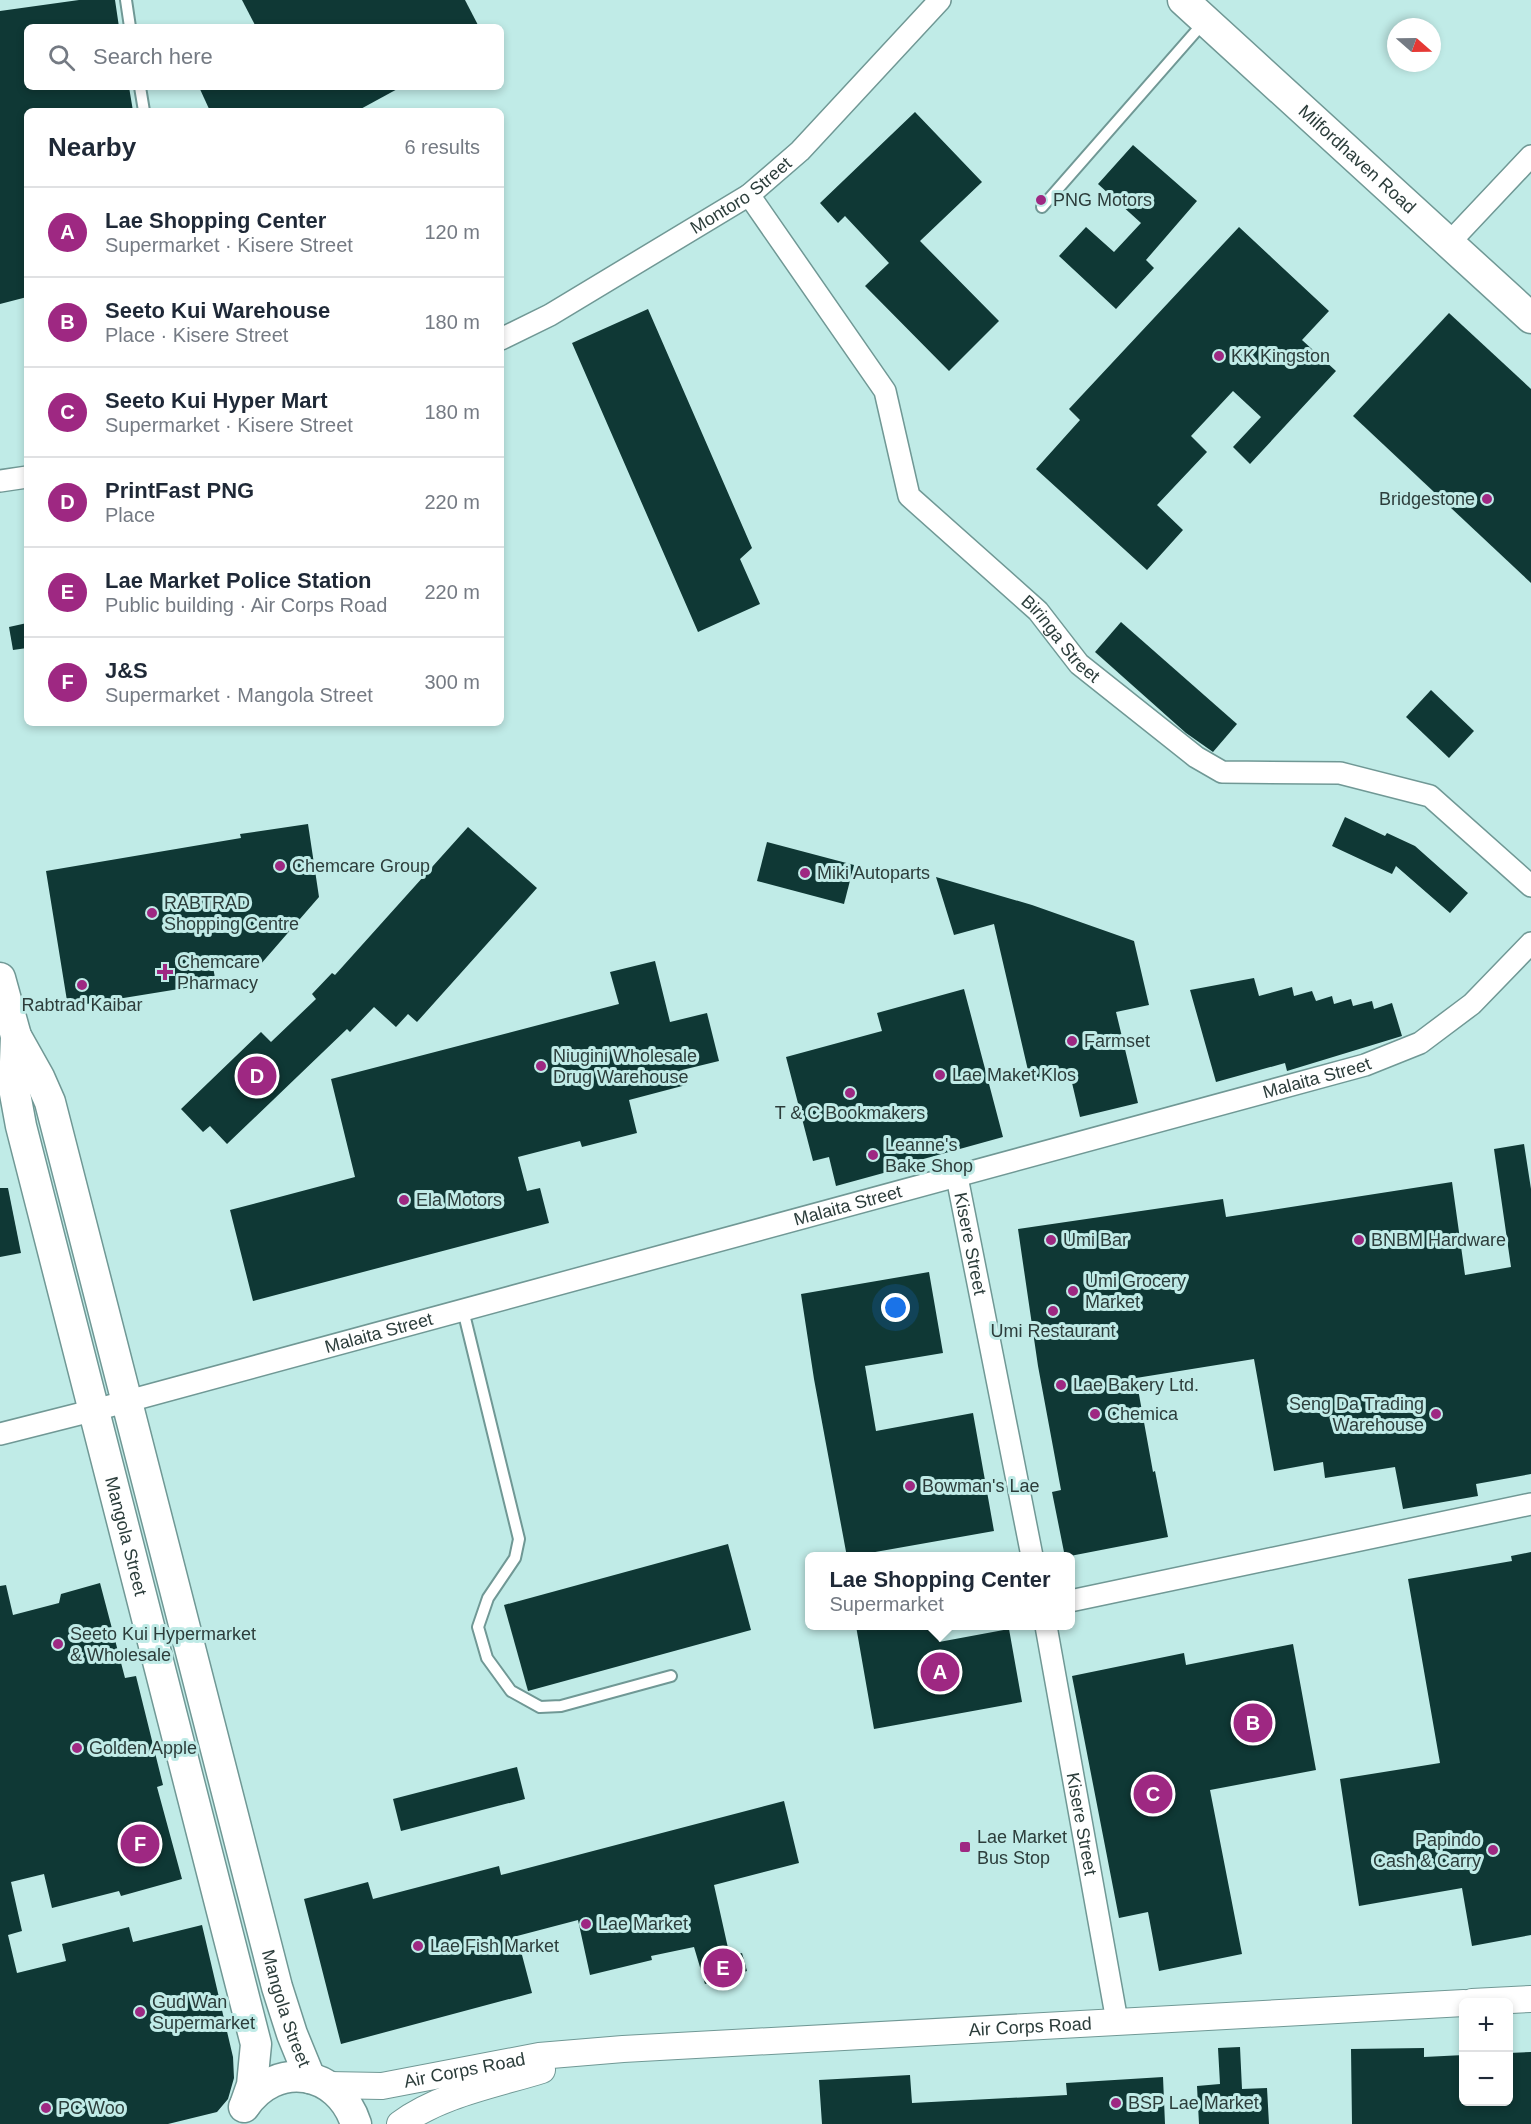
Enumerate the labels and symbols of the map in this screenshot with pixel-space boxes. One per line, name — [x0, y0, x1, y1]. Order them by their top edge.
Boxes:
north arrow — [1387, 18, 1441, 72]
street label: Milfordhaven Road — [1295, 101, 1420, 218]
street label: Montoro Street — [687, 153, 795, 238]
place label: PNG Motors — [1053, 190, 1152, 210]
marker: PNG Motors — [1034, 193, 1048, 207]
place label: KK Kingston — [1231, 346, 1330, 366]
marker: KK Kingston — [1212, 349, 1226, 363]
place label: Bridgestone — [1379, 489, 1475, 509]
marker: Bridgestone — [1480, 492, 1494, 506]
street label: Biringa Street — [1017, 591, 1104, 686]
place label: Chemcare Group — [292, 856, 430, 876]
marker: Chemcare Group — [273, 859, 287, 873]
place label: Miki Autoparts — [817, 863, 930, 883]
marker: Miki Autoparts — [798, 866, 812, 880]
place label: RABTRAD Shopping Centre — [164, 893, 299, 934]
marker: RABTRAD Shopping Centre — [145, 906, 159, 920]
place label: Chemcare Pharmacy — [177, 952, 260, 993]
marker: Chemcare Pharmacy — [158, 965, 172, 979]
marker: Rabtrad Kaibar — [75, 978, 89, 992]
place label: Rabtrad Kaibar — [21, 995, 143, 1015]
place label: Farmset — [1084, 1031, 1150, 1051]
marker: Farmset — [1065, 1034, 1079, 1048]
place label: Niugini Wholesale Drug Warehouse — [553, 1046, 697, 1087]
pin: D — [238, 1054, 276, 1098]
street label: Malaita Street — [1260, 1054, 1374, 1102]
marker: Niugini Wholesale Drug Warehouse — [534, 1059, 548, 1073]
place label: Lae Maket Klos — [952, 1065, 1076, 1085]
marker: Lae Maket Klos — [933, 1068, 947, 1082]
marker: T & C Bookmakers — [843, 1086, 857, 1100]
place label: T & C Bookmakers — [775, 1103, 925, 1123]
place label: Leanne's Bake Shop — [885, 1135, 973, 1176]
marker: Leanne's Bake Shop — [866, 1148, 880, 1162]
street label: Malaita Street — [791, 1181, 904, 1230]
place label: Ela Motors — [416, 1190, 502, 1210]
street label: Kisere Street — [950, 1191, 990, 1297]
marker: Ela Motors — [397, 1193, 411, 1207]
place label: Umi Bar — [1063, 1230, 1128, 1250]
place label: BNBM Hardware — [1371, 1230, 1506, 1250]
marker: Umi Bar — [1044, 1233, 1058, 1247]
marker: BNBM Hardware — [1352, 1233, 1366, 1247]
place label: Umi Grocery Market — [1085, 1271, 1186, 1312]
marker: Umi Grocery Market — [1066, 1284, 1080, 1298]
your location — [881, 1293, 910, 1322]
marker: Umi Restaurant — [1046, 1304, 1060, 1318]
street label: Malaita Street — [322, 1309, 435, 1357]
place label: Umi Restaurant — [990, 1321, 1116, 1341]
place label: Lae Bakery Ltd. — [1073, 1375, 1199, 1395]
marker: Lae Bakery Ltd. — [1054, 1378, 1068, 1392]
place label: Seng Da Trading Warehouse — [1289, 1394, 1424, 1435]
place label: Chemica — [1107, 1404, 1179, 1424]
marker: Chemica — [1088, 1407, 1102, 1421]
marker: Seng Da Trading Warehouse — [1429, 1407, 1443, 1421]
street label: Mangola Street — [101, 1474, 151, 1598]
place label: Bowman's Lae — [922, 1476, 1040, 1496]
marker: Bowman's Lae — [903, 1479, 917, 1493]
place label: Seeto Kui Hypermarket & Wholesale — [70, 1624, 256, 1665]
marker: Seeto Kui Hypermarket & Wholesale — [51, 1637, 65, 1651]
pin: A — [920, 1650, 960, 1694]
pin: B — [1234, 1700, 1272, 1746]
place label: Golden Apple — [89, 1738, 197, 1758]
marker: Golden Apple — [70, 1741, 84, 1755]
street label: Kisere Street — [1063, 1771, 1101, 1877]
pin: C — [1134, 1772, 1172, 1816]
pin: F — [120, 1822, 160, 1866]
place label: Lae Market Bus Stop — [977, 1827, 1067, 1868]
place label: Papindo Cash & Carry — [1373, 1830, 1481, 1871]
marker: Lae Market Bus Stop — [958, 1840, 972, 1854]
marker: Papindo Cash & Carry — [1486, 1843, 1500, 1857]
place label: Lae Market — [598, 1914, 688, 1934]
marker: Lae Market — [579, 1917, 593, 1931]
place label: Lae Fish Market — [430, 1936, 559, 1956]
marker: Lae Fish Market — [411, 1939, 425, 1953]
pin: E — [704, 1946, 742, 1990]
street label: Mangola Street — [258, 1947, 314, 2070]
place label: Gud Wan Supermarket — [152, 1992, 255, 2033]
marker: Gud Wan Supermarket — [133, 2005, 147, 2019]
street label: Air Corps Road — [968, 2013, 1092, 2040]
street label: Air Corps Road — [402, 2049, 527, 2092]
place label: BSP Lae Market — [1128, 2093, 1259, 2113]
marker: BSP Lae Market — [1109, 2096, 1123, 2110]
place label: PC Woo — [58, 2098, 125, 2118]
marker: PC Woo — [39, 2101, 53, 2115]

